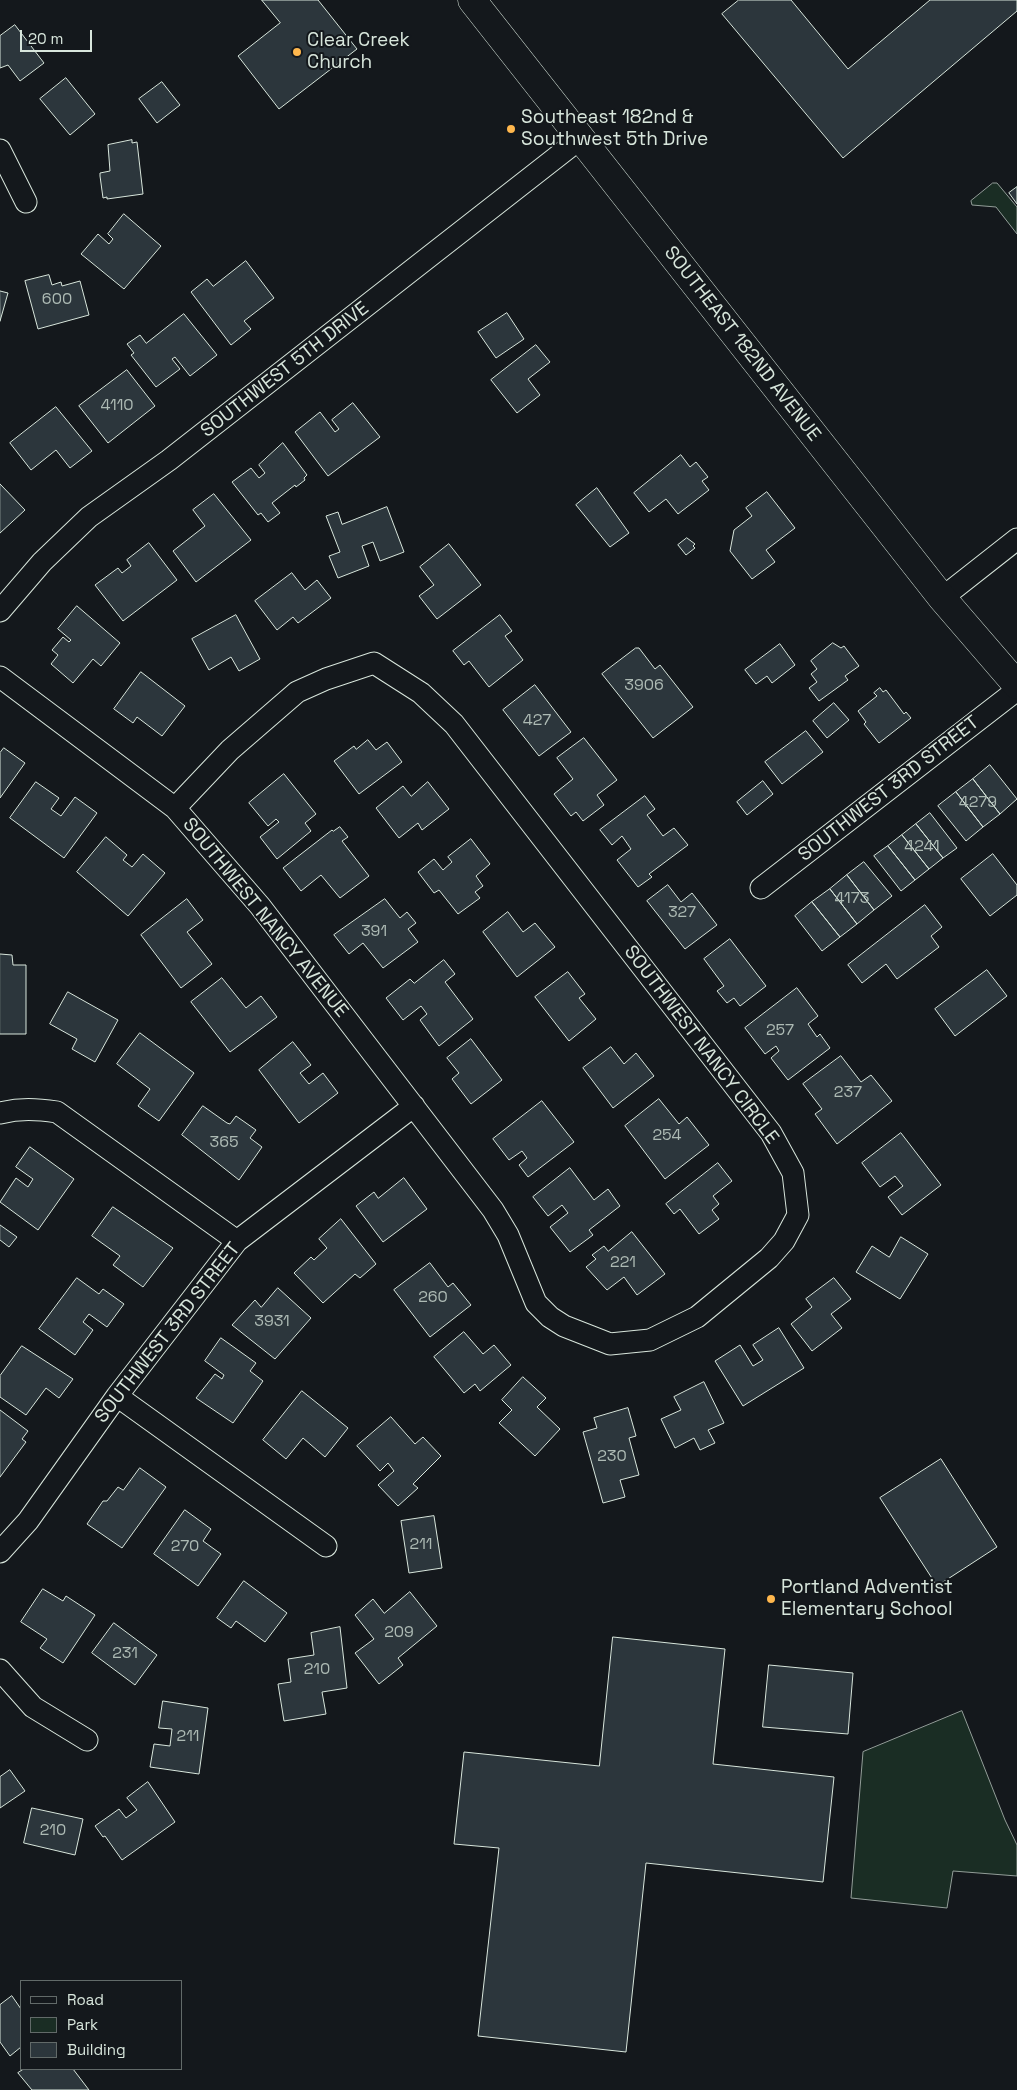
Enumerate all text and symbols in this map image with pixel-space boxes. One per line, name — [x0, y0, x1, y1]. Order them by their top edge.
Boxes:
scale bar — [22, 20, 95, 52]
text: 20 m — [28, 29, 63, 48]
place label: Clear Creek Church — [307, 30, 410, 74]
marker: Clear Creek Church — [291, 46, 303, 58]
place label: Southeast 182nd & Southwest 5th Drive — [521, 107, 708, 151]
marker: Southeast 182nd & Southwest 5th Drive — [505, 123, 517, 135]
street label: SOUTHEAST 182ND AVENUE — [659, 242, 825, 446]
house number: 600 — [42, 290, 72, 310]
street label: SOUTHWEST 5TH DRIVE — [197, 297, 373, 443]
house number: 4110 — [100, 396, 134, 416]
house number: 3906 — [624, 676, 664, 696]
house number: 427 — [523, 711, 551, 731]
street label: SOUTHWEST 3RD STREET — [794, 711, 984, 867]
house number: 4279 — [959, 793, 997, 813]
street label: SOUTHWEST NANCY AVENUE — [177, 814, 353, 1022]
house number: 4241 — [904, 837, 940, 857]
house number: 4173 — [835, 889, 869, 909]
house number: 327 — [668, 903, 696, 923]
house number: 391 — [361, 922, 387, 942]
street label: SOUTHWEST NANCY CIRCLE — [619, 941, 783, 1149]
house number: 257 — [766, 1021, 794, 1041]
house number: 237 — [834, 1083, 862, 1103]
house number: 254 — [652, 1126, 682, 1146]
house number: 365 — [209, 1133, 239, 1153]
street label: SOUTHWEST 3RD STREET — [90, 1238, 246, 1428]
house number: 221 — [610, 1253, 636, 1273]
house number: 260 — [418, 1288, 448, 1308]
house number: 3931 — [254, 1312, 290, 1332]
house number: 230 — [597, 1447, 627, 1467]
house number: 211 — [409, 1535, 433, 1555]
house number: 270 — [171, 1537, 199, 1557]
place label: Portland Adventist Elementary School — [781, 1577, 953, 1621]
marker: Portland Adventist Elementary School — [765, 1593, 777, 1605]
house number: 209 — [384, 1623, 414, 1643]
house number: 231 — [112, 1644, 138, 1664]
house number: 210 — [304, 1660, 330, 1680]
house number: 211 — [176, 1727, 200, 1747]
house number: 210 — [40, 1821, 66, 1841]
legend — [20, 1980, 182, 2070]
text: Road — [67, 1990, 104, 2009]
text: Park — [67, 2015, 98, 2034]
text: Building — [67, 2040, 126, 2059]

